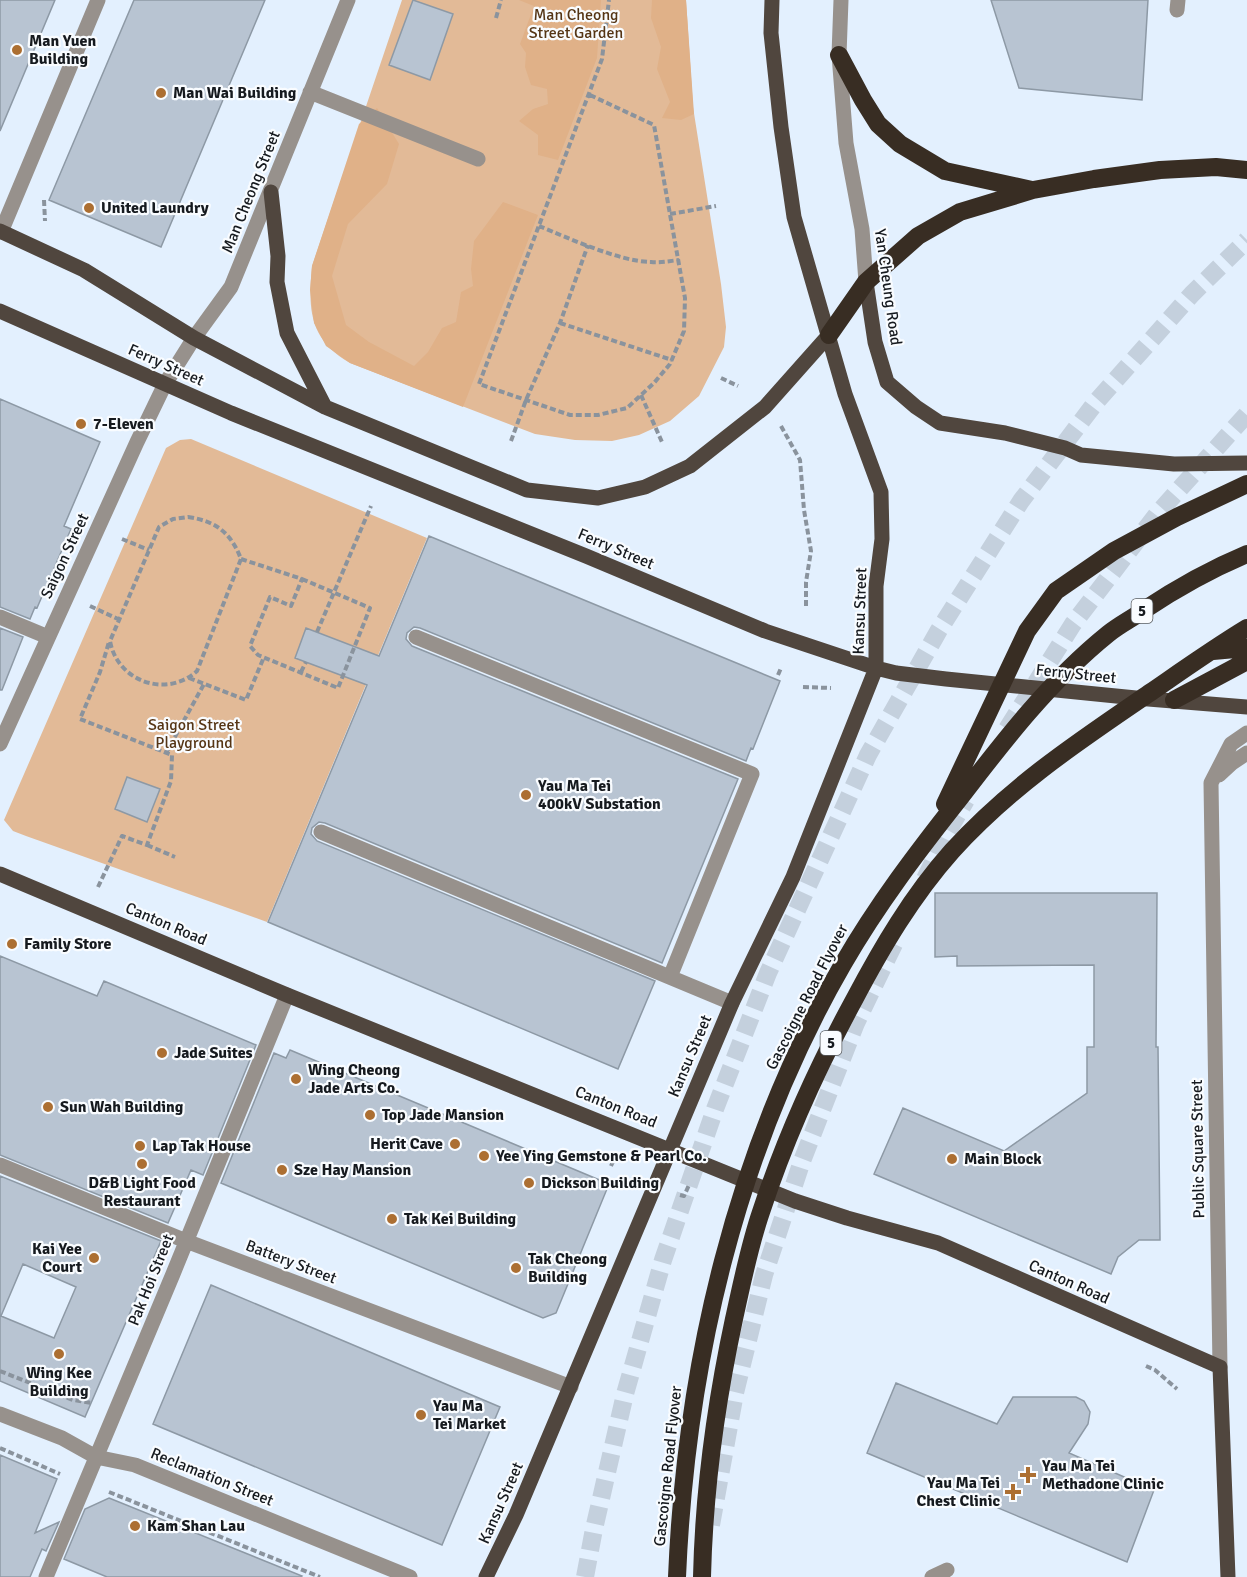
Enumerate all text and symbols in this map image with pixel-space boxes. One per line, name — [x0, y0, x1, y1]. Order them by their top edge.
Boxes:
park label: Man Cheong Street Garden — [529, 5, 623, 43]
place label: Man Yuen Building — [29, 31, 96, 69]
marker: Man Yuen Building — [10, 43, 24, 57]
place label: Man Wai Building — [173, 83, 297, 103]
marker: Man Wai Building — [154, 86, 168, 100]
street label: Man Cheong Street — [217, 127, 285, 256]
place label: United Laundry — [101, 198, 209, 218]
marker: United Laundry — [82, 201, 96, 215]
street label: Yan Cheung Road — [870, 227, 906, 347]
street label: Ferry Street — [125, 339, 207, 391]
place label: 7-Eleven — [93, 414, 154, 434]
marker: 7-Eleven — [74, 417, 88, 431]
street label: Saigon Street — [36, 510, 94, 602]
street label: Ferry Street — [575, 524, 657, 574]
street label: Kansu Street — [848, 567, 872, 655]
road number: 5 — [1132, 599, 1152, 623]
street label: Ferry Street — [1035, 660, 1118, 688]
park label: Saigon Street Playground — [148, 715, 240, 753]
place label: Yau Ma Tei 400kV Substation — [537, 776, 661, 814]
marker: Yau Ma Tei 400kV Substation — [519, 788, 533, 802]
street label: Canton Road — [122, 898, 210, 950]
street label: Gascoigne Road Flyover — [761, 921, 853, 1073]
place label: Family Store — [24, 934, 111, 954]
marker: Family Store — [5, 937, 19, 951]
street label: Kansu Street — [664, 1012, 716, 1100]
road number: 5 — [820, 1031, 842, 1055]
place label: Jade Suites — [174, 1043, 253, 1063]
marker: Jade Suites — [155, 1046, 169, 1060]
place label: Wing Cheong Jade Arts Co. — [308, 1060, 401, 1098]
marker: Wing Cheong Jade Arts Co. — [289, 1072, 303, 1086]
street label: Public Square Street — [1187, 1079, 1209, 1219]
street label: Canton Road — [572, 1081, 660, 1133]
place label: Sun Wah Building — [60, 1097, 184, 1117]
marker: Sun Wah Building — [41, 1100, 55, 1114]
place label: Top Jade Mansion — [382, 1105, 504, 1125]
marker: Top Jade Mansion — [363, 1108, 377, 1122]
place label: Herit Cave — [370, 1134, 443, 1154]
place label: Lap Tak House — [152, 1136, 251, 1156]
marker: Herit Cave — [448, 1137, 462, 1151]
marker: Lap Tak House — [133, 1139, 147, 1153]
place label: Yee Ying Gemstone & Pearl Co. — [495, 1146, 707, 1166]
marker: Yee Ying Gemstone & Pearl Co. — [477, 1149, 491, 1163]
place label: Main Block — [964, 1149, 1042, 1169]
marker: Main Block — [945, 1152, 959, 1166]
marker: D&B Light Food Restaurant — [135, 1157, 149, 1171]
place label: Sze Hay Mansion — [294, 1160, 411, 1180]
marker: Sze Hay Mansion — [275, 1163, 289, 1177]
place label: D&B Light Food Restaurant — [88, 1173, 196, 1211]
place label: Dickson Building — [541, 1173, 660, 1193]
marker: Dickson Building — [522, 1176, 536, 1190]
place label: Tak Kei Building — [404, 1209, 517, 1229]
marker: Tak Kei Building — [385, 1212, 399, 1226]
street label: Pak Hoi Street — [124, 1231, 179, 1329]
street label: Battery Street — [243, 1236, 340, 1289]
place label: Kai Yee Court — [32, 1239, 82, 1277]
place label: Tak Cheong Building — [528, 1249, 608, 1287]
marker: Kai Yee Court — [87, 1251, 101, 1265]
street label: Canton Road — [1025, 1255, 1113, 1309]
marker: Tak Cheong Building — [509, 1261, 523, 1275]
marker: Wing Kee Building — [52, 1347, 66, 1361]
place label: Wing Kee Building — [26, 1363, 92, 1401]
street label: Gascoigne Road Flyover — [650, 1385, 686, 1547]
place label: Yau Ma Tei Market — [432, 1396, 506, 1434]
marker: Yau Ma Tei Market — [414, 1408, 428, 1422]
street label: Reclamation Street — [148, 1443, 277, 1511]
place label: Yau Ma Tei Methadone Clinic — [1041, 1456, 1164, 1494]
street label: Kansu Street — [474, 1459, 528, 1547]
marker: Yau Ma Tei Methadone Clinic — [1019, 1466, 1037, 1484]
place label: Yau Ma Tei Chest Clinic — [917, 1473, 1000, 1511]
marker: Yau Ma Tei Chest Clinic — [1004, 1483, 1022, 1501]
place label: Kam Shan Lau — [147, 1516, 245, 1536]
marker: Kam Shan Lau — [128, 1519, 142, 1533]

